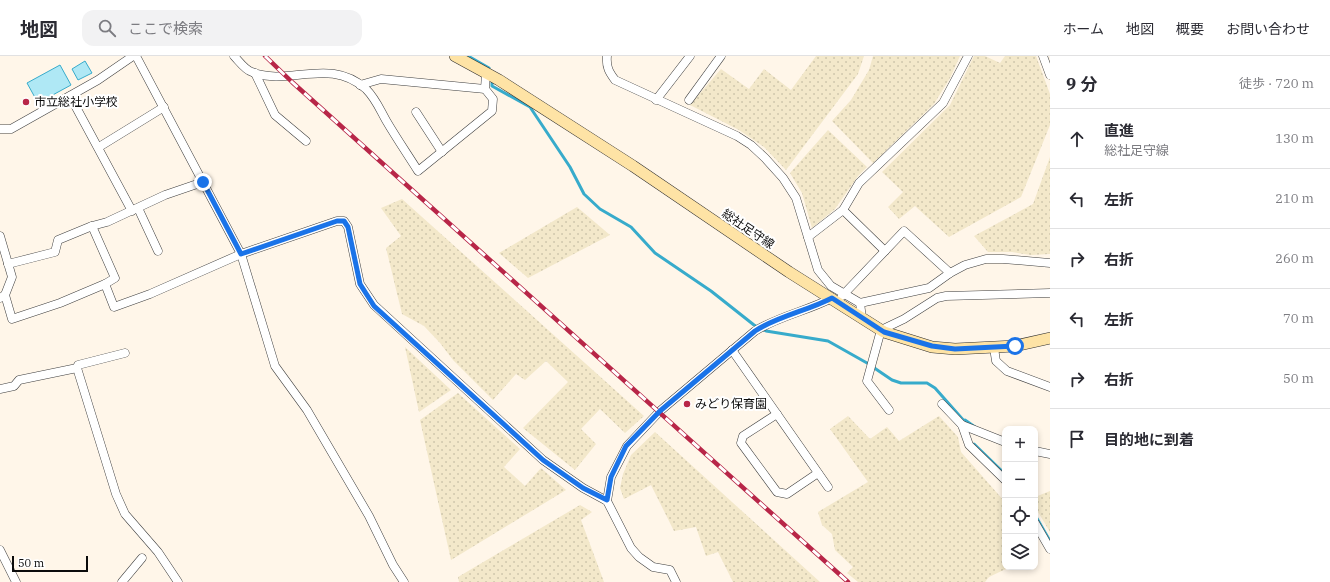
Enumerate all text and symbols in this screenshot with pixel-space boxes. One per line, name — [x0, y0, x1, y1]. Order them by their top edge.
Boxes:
search box — [82, 10, 362, 46]
text: 地図 — [20, 17, 58, 41]
icon: search — [96, 17, 118, 39]
text: ここで検索 — [128, 19, 203, 38]
text: ホーム — [1062, 20, 1104, 38]
text: 地図 — [1126, 20, 1154, 38]
text: 概要 — [1176, 20, 1204, 38]
text: お問い合わせ — [1226, 20, 1310, 38]
text: 9 分 — [1066, 73, 1097, 95]
text: 徒歩 · 720 m — [1239, 75, 1314, 92]
place label: 市立総社小学校 — [34, 94, 118, 109]
marker: 市立総社小学校 — [21, 97, 31, 107]
text: 直進 — [1104, 121, 1134, 140]
icon: ahead — [1066, 128, 1088, 150]
text: 130 m — [1275, 130, 1314, 147]
text: 総社足守線 — [1104, 142, 1169, 159]
route end — [194, 173, 212, 191]
icon: left — [1066, 188, 1088, 210]
text: 左折 — [1104, 190, 1134, 209]
text: 210 m — [1275, 190, 1314, 207]
street label: 総社足守線 — [719, 206, 777, 252]
icon: right — [1066, 248, 1088, 270]
text: 右折 — [1104, 250, 1134, 269]
text: 260 m — [1275, 250, 1314, 267]
icon: left — [1066, 308, 1088, 330]
text: 左折 — [1104, 310, 1134, 329]
text: 70 m — [1283, 310, 1314, 327]
route start — [1006, 337, 1024, 355]
icon: right — [1066, 368, 1088, 390]
text: 右折 — [1104, 370, 1134, 389]
text: 50 m — [1283, 370, 1314, 387]
place label: みどり保育園 — [695, 396, 767, 411]
marker: みどり保育園 — [682, 399, 692, 409]
map controls — [1002, 426, 1038, 570]
button: + — [1002, 426, 1038, 462]
icon: arrive — [1066, 428, 1088, 450]
text: 目的地に到着 — [1104, 430, 1194, 449]
button: − — [1002, 462, 1038, 498]
button: locate — [1002, 498, 1038, 534]
button: layers — [1002, 534, 1038, 570]
scale bar — [12, 554, 88, 573]
text: 50 m — [18, 556, 44, 570]

